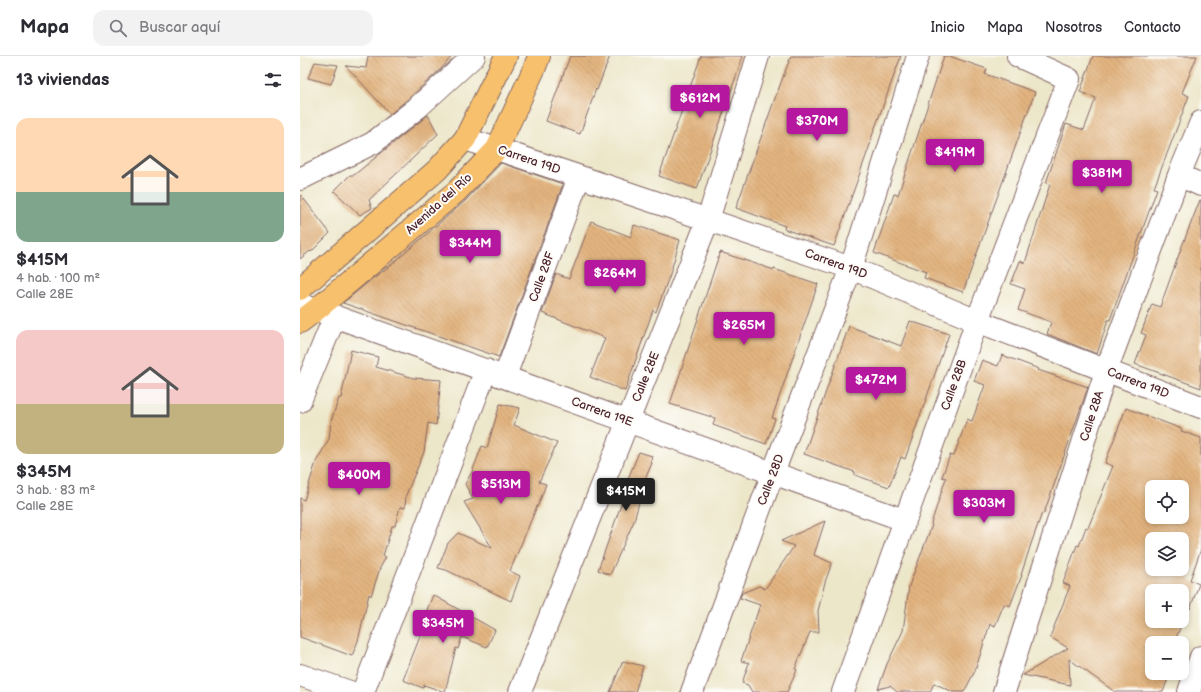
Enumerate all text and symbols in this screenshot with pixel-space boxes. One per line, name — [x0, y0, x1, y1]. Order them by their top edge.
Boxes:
search box — [93, 10, 373, 46]
text: Mapa — [20, 16, 69, 39]
icon: search — [107, 17, 129, 39]
text: Buscar aquí — [139, 18, 220, 37]
text: Inicio — [931, 19, 965, 36]
text: Mapa — [987, 19, 1023, 36]
text: Nosotros — [1045, 19, 1102, 36]
text: Contacto — [1124, 19, 1181, 36]
icon: filters — [262, 69, 284, 91]
text: 13 viviendas — [16, 70, 109, 90]
pin: $612M — [672, 85, 728, 119]
text: $612M — [680, 90, 720, 106]
pin: $370M — [789, 108, 845, 142]
text: $370M — [796, 113, 838, 129]
pin: $419M — [927, 139, 983, 173]
street label: Carrera 19D — [496, 142, 563, 178]
icon: home — [114, 144, 186, 216]
text: $419M — [935, 144, 975, 160]
pin: $381M — [1074, 160, 1130, 194]
text: $381M — [1082, 165, 1122, 181]
street label: Avenida del Río — [403, 170, 475, 238]
pin: $344M — [442, 230, 498, 264]
text: $344M — [449, 235, 491, 251]
street label: Carrera 19D — [803, 246, 869, 282]
street label: Calle 28F — [526, 249, 558, 304]
text: $415M — [16, 250, 69, 270]
pin: $264M — [587, 260, 643, 294]
text: $264M — [593, 265, 637, 281]
text: 4 hab. · 100 m² — [16, 270, 100, 286]
text: Calle 28E — [16, 286, 73, 302]
pin: $265M — [716, 312, 772, 346]
text: $265M — [723, 317, 765, 333]
street label: Calle 28E — [629, 350, 663, 404]
icon: home — [114, 356, 186, 428]
street label: Calle 28B — [938, 357, 970, 413]
street label: Carrera 19D — [1105, 364, 1171, 402]
pin: $472M — [848, 367, 904, 401]
text: $472M — [855, 372, 897, 388]
street label: Calle 28A — [1077, 388, 1107, 443]
street label: Carrera 19E — [569, 394, 635, 430]
street label: Calle 28D — [754, 452, 788, 508]
text: $345M — [16, 462, 72, 482]
pin: $400M — [331, 462, 387, 496]
text: $400M — [337, 467, 381, 483]
pin: $513M — [473, 471, 529, 505]
text: $513M — [481, 476, 521, 492]
pin: $415M — [598, 478, 654, 512]
map controls — [1145, 480, 1189, 680]
button: locate — [1145, 480, 1189, 524]
text: 3 hab. · 83 m² — [16, 482, 95, 498]
text: $415M — [606, 483, 646, 499]
pin: $303M — [956, 490, 1012, 524]
text: $303M — [962, 495, 1006, 511]
text: Calle 28E — [16, 498, 73, 514]
button: layers — [1145, 532, 1189, 576]
button: + — [1145, 584, 1189, 628]
pin: $345M — [415, 610, 471, 644]
text: $345M — [422, 615, 464, 631]
button: − — [1145, 636, 1189, 680]

